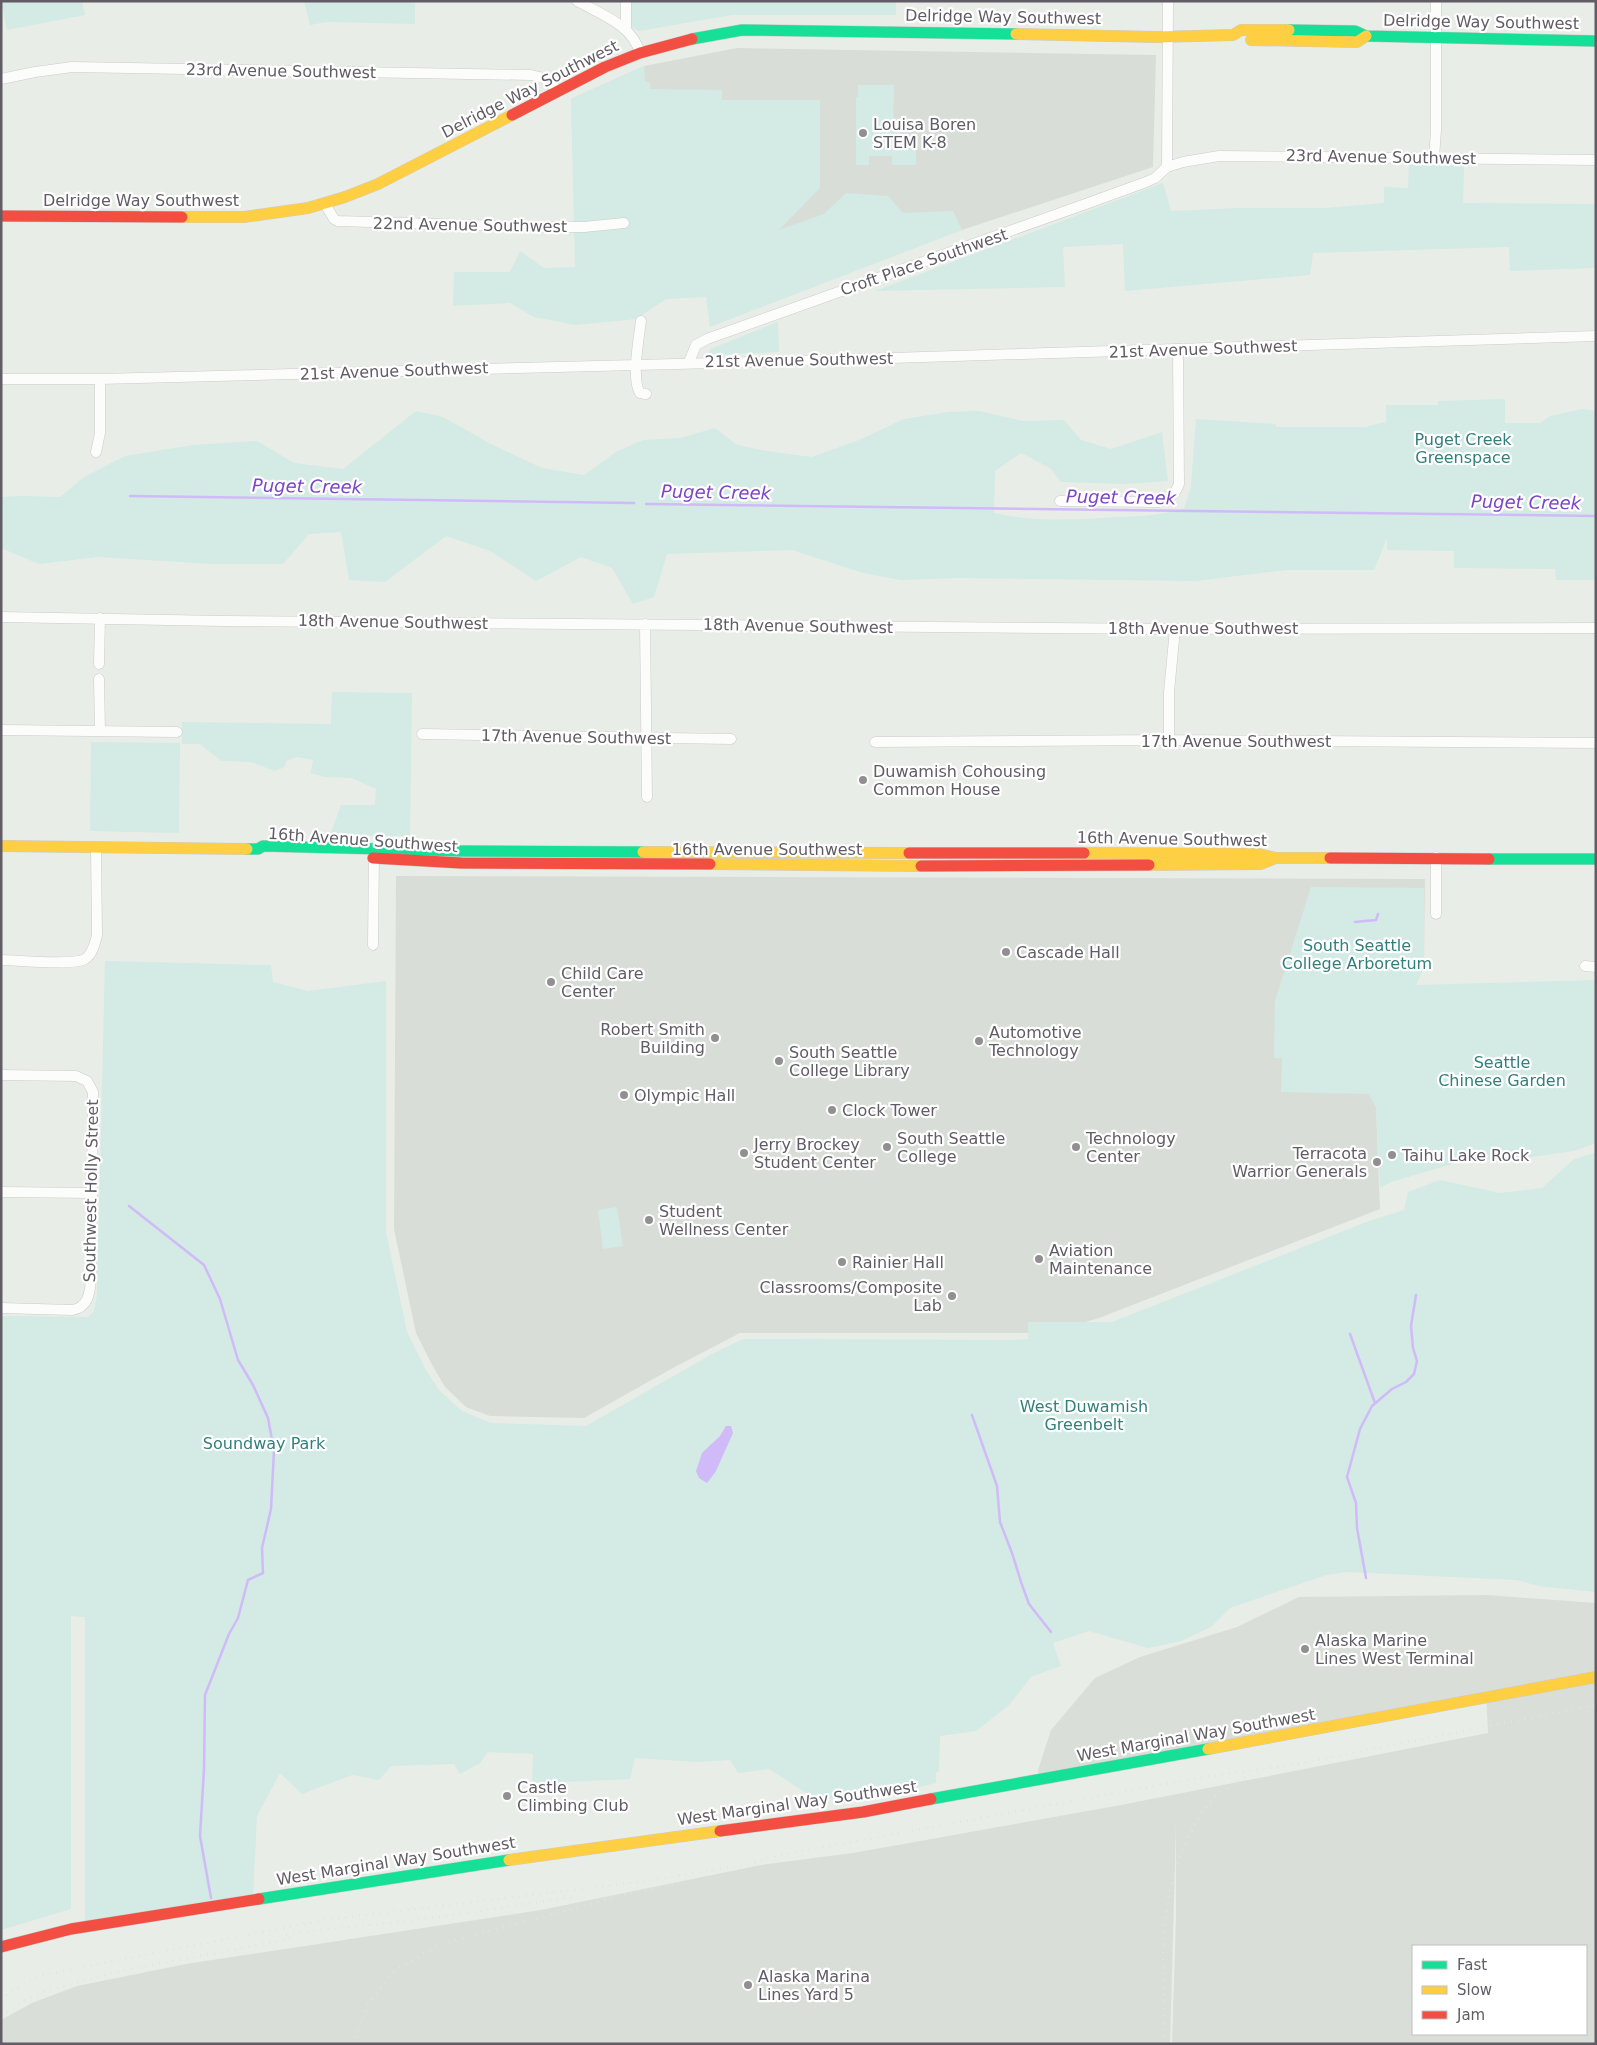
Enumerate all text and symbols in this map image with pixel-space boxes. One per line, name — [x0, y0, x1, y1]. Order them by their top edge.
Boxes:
street label: Delridge Way Southwest — [905, 6, 1101, 28]
street label: Delridge Way Southwest — [1383, 11, 1579, 33]
street label: Delridge Way Southwest — [438, 36, 622, 142]
street label: 23rd Avenue Southwest — [186, 60, 376, 82]
place label: Louisa Boren STEM K-8 — [873, 115, 976, 152]
marker: Louisa Boren STEM K-8 — [857, 127, 869, 139]
street label: 23rd Avenue Southwest — [1286, 146, 1476, 168]
street label: Delridge Way Southwest — [43, 191, 239, 210]
street label: 22nd Avenue Southwest — [373, 214, 567, 236]
street label: Croft Place Southwest — [838, 224, 1010, 300]
street label: 21st Avenue Southwest — [1108, 336, 1298, 362]
street label: 21st Avenue Southwest — [705, 349, 893, 371]
street label: 21st Avenue Southwest — [299, 358, 489, 384]
park label: Puget Creek Greenspace — [1414, 430, 1512, 467]
water label: Puget Creek — [252, 475, 364, 497]
water label: Puget Creek — [661, 481, 773, 503]
water label: Puget Creek — [1066, 486, 1178, 508]
water label: Puget Creek — [1471, 491, 1583, 513]
street label: 18th Avenue Southwest — [298, 611, 488, 633]
street label: 18th Avenue Southwest — [703, 615, 893, 637]
street label: 18th Avenue Southwest — [1108, 619, 1298, 638]
street label: 17th Avenue Southwest — [481, 726, 671, 748]
street label: 17th Avenue Southwest — [1141, 732, 1331, 751]
place label: Duwamish Cohousing Common House — [873, 762, 1046, 799]
marker: Duwamish Cohousing Common House — [857, 774, 869, 786]
street label: 16th Avenue Southwest — [267, 824, 459, 856]
street label: 16th Avenue Southwest — [1077, 828, 1267, 850]
street label: 16th Avenue Southwest — [672, 840, 862, 859]
park label: South Seattle College Arboretum — [1282, 936, 1432, 973]
place label: Cascade Hall — [1016, 943, 1120, 962]
marker: Cascade Hall — [1000, 946, 1012, 958]
place label: Child Care Center — [561, 964, 644, 1001]
marker: Child Care Center — [545, 976, 557, 988]
place label: Robert Smith Building — [600, 1020, 705, 1057]
place label: Automotive Technology — [988, 1023, 1082, 1060]
marker: Robert Smith Building — [709, 1032, 721, 1044]
marker: Automotive Technology — [973, 1035, 985, 1047]
place label: South Seattle College Library — [789, 1043, 910, 1080]
park label: Seattle Chinese Garden — [1438, 1053, 1566, 1090]
marker: South Seattle College Library — [773, 1055, 785, 1067]
place label: Olympic Hall — [634, 1086, 735, 1105]
marker: Olympic Hall — [618, 1089, 630, 1101]
street label: Southwest Holly Street — [80, 1099, 102, 1283]
place label: Clock Tower — [842, 1101, 937, 1120]
marker: Clock Tower — [826, 1104, 838, 1116]
place label: South Seattle College — [897, 1129, 1005, 1166]
place label: Technology Center — [1085, 1129, 1176, 1166]
place label: Jerry Brockey Student Center — [753, 1135, 876, 1172]
marker: South Seattle College — [881, 1141, 893, 1153]
marker: Technology Center — [1070, 1141, 1082, 1153]
place label: Terracota Warrior Generals — [1232, 1144, 1367, 1181]
place label: Taihu Lake Rock — [1401, 1146, 1530, 1165]
marker: Jerry Brockey Student Center — [738, 1147, 750, 1159]
marker: Taihu Lake Rock — [1386, 1149, 1398, 1161]
marker: Terracota Warrior Generals — [1371, 1156, 1383, 1168]
place label: Student Wellness Center — [659, 1202, 789, 1239]
marker: Student Wellness Center — [643, 1214, 655, 1226]
place label: Aviation Maintenance — [1049, 1241, 1152, 1278]
place label: Rainier Hall — [852, 1253, 944, 1272]
marker: Aviation Maintenance — [1033, 1253, 1045, 1265]
marker: Rainier Hall — [836, 1256, 848, 1268]
place label: Classrooms/Composite Lab — [759, 1278, 942, 1315]
marker: Classrooms/Composite Lab — [946, 1290, 958, 1302]
park label: West Duwamish Greenbelt — [1020, 1397, 1148, 1434]
park label: Soundway Park — [203, 1434, 326, 1453]
place label: Alaska Marine Lines West Terminal — [1315, 1631, 1474, 1668]
marker: Alaska Marine Lines West Terminal — [1299, 1643, 1311, 1655]
street label: West Marginal Way Southwest — [1075, 1705, 1317, 1765]
street label: West Marginal Way Southwest — [676, 1777, 918, 1829]
place label: Castle Climbing Club — [517, 1778, 629, 1815]
marker: Castle Climbing Club — [501, 1790, 513, 1802]
street label: West Marginal Way Southwest — [275, 1833, 517, 1889]
legend — [1412, 1945, 1587, 2035]
text: Fast — [1457, 1956, 1487, 1974]
place label: Alaska Marina Lines Yard 5 — [758, 1967, 870, 2004]
marker: Alaska Marina Lines Yard 5 — [742, 1979, 754, 1991]
text: Slow — [1457, 1981, 1492, 1999]
text: Jam — [1456, 2006, 1485, 2024]

